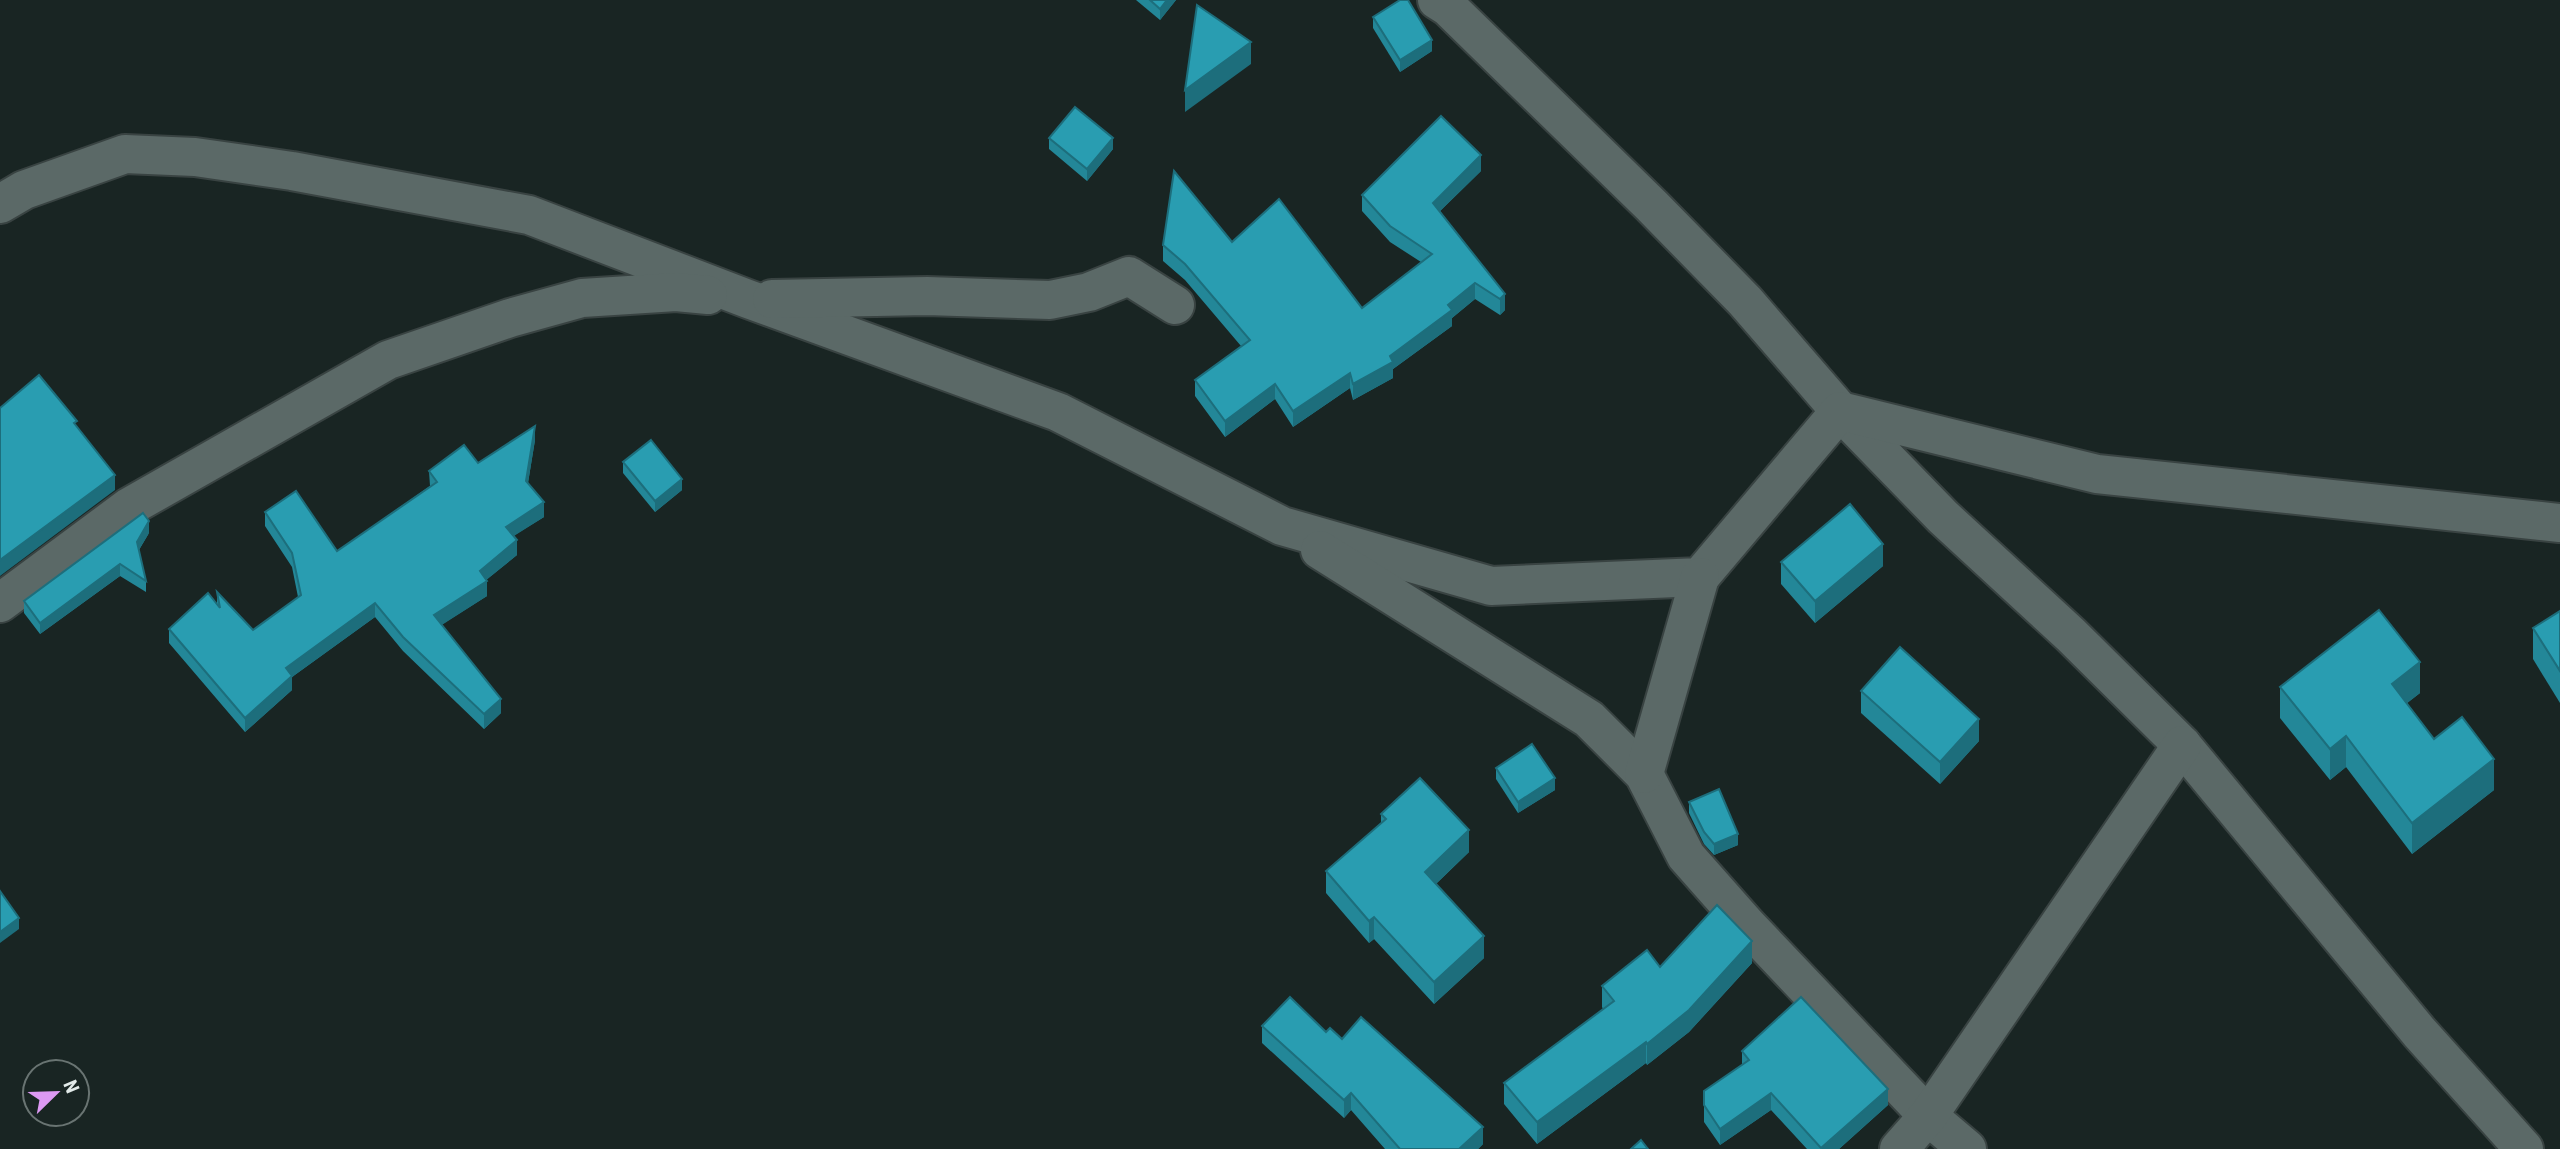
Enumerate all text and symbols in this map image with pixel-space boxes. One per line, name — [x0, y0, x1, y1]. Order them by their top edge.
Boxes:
north arrow — [21, 1058, 91, 1128]
text: N — [58, 1077, 84, 1096]

